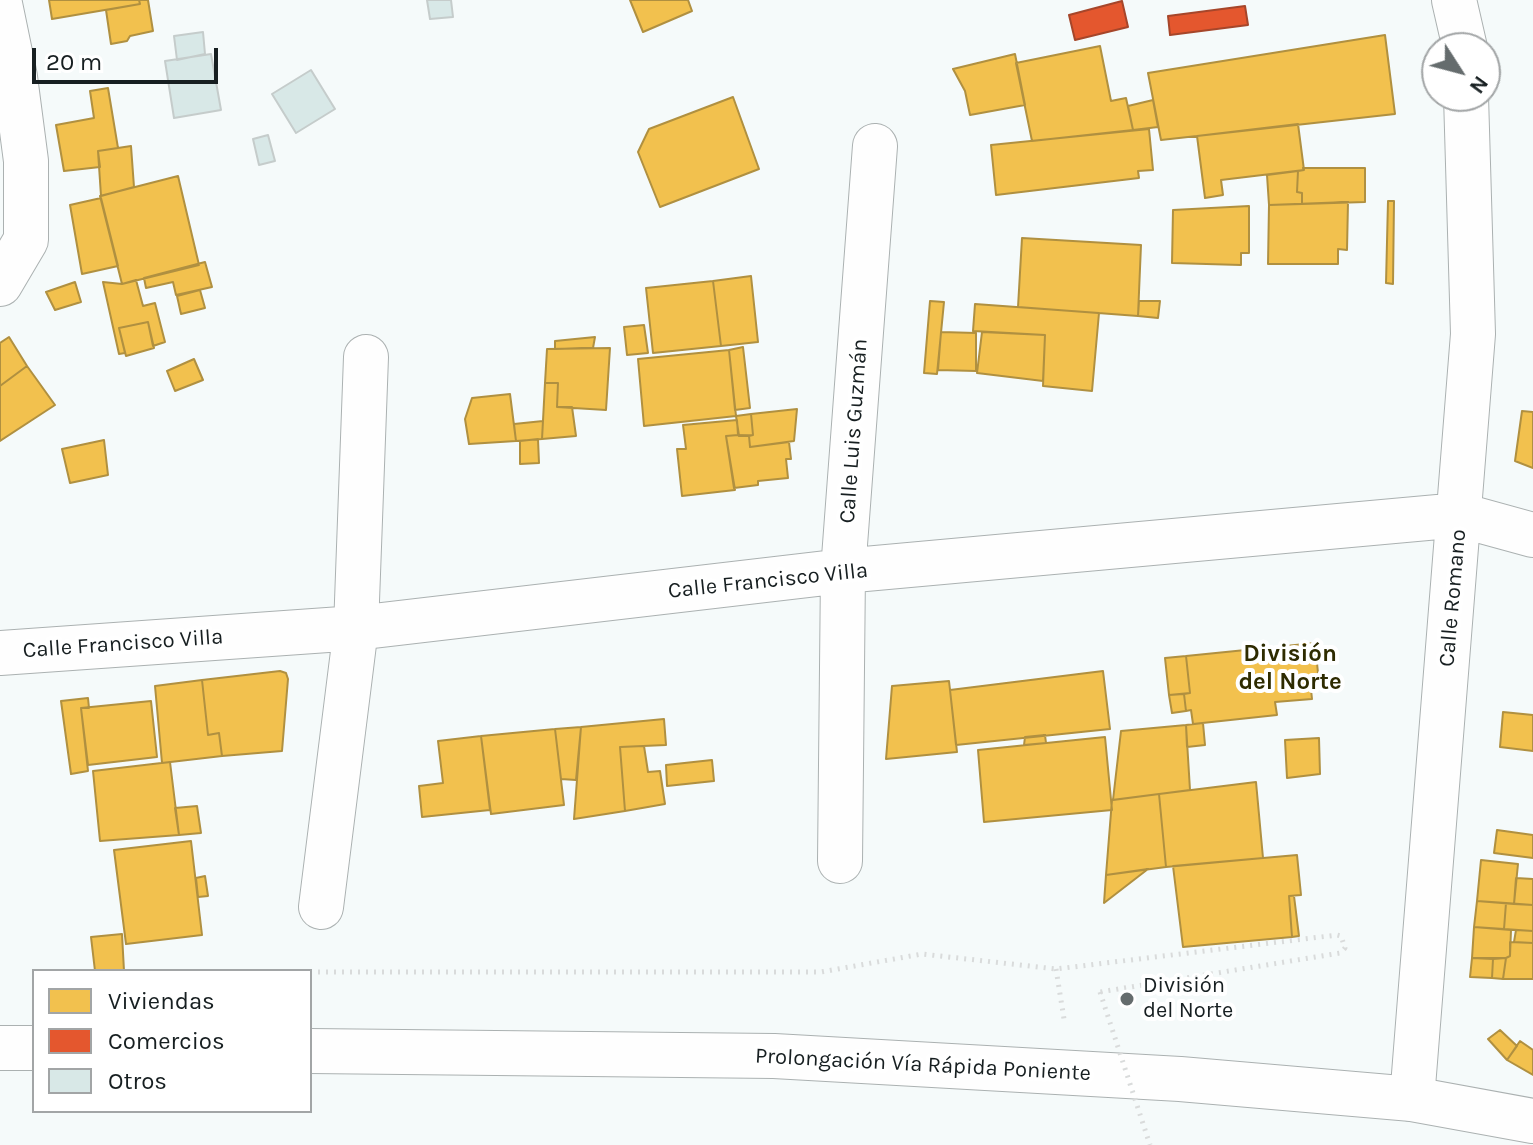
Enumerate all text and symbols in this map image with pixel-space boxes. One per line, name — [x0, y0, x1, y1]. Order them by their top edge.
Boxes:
scale bar — [36, 32, 222, 82]
north arrow — [1421, 32, 1501, 112]
text: 20 m — [46, 48, 102, 76]
text: N — [1464, 71, 1494, 99]
street label: Calle Luis Guzmán — [834, 338, 874, 524]
street label: Calle Romano — [1434, 528, 1472, 668]
street label: Calle Francisco Villa — [667, 557, 869, 605]
street label: Calle Francisco Villa — [22, 624, 224, 664]
district label: División del Norte — [1238, 640, 1342, 696]
legend — [32, 969, 312, 1113]
place label: División del Norte — [1143, 973, 1233, 1024]
text: Viviendas — [108, 987, 215, 1015]
marker: División del Norte — [1118, 990, 1136, 1008]
text: Comercios — [108, 1027, 225, 1055]
street label: Prolongación Vía Rápida Poniente — [754, 1043, 1092, 1087]
text: Otros — [108, 1067, 167, 1095]

